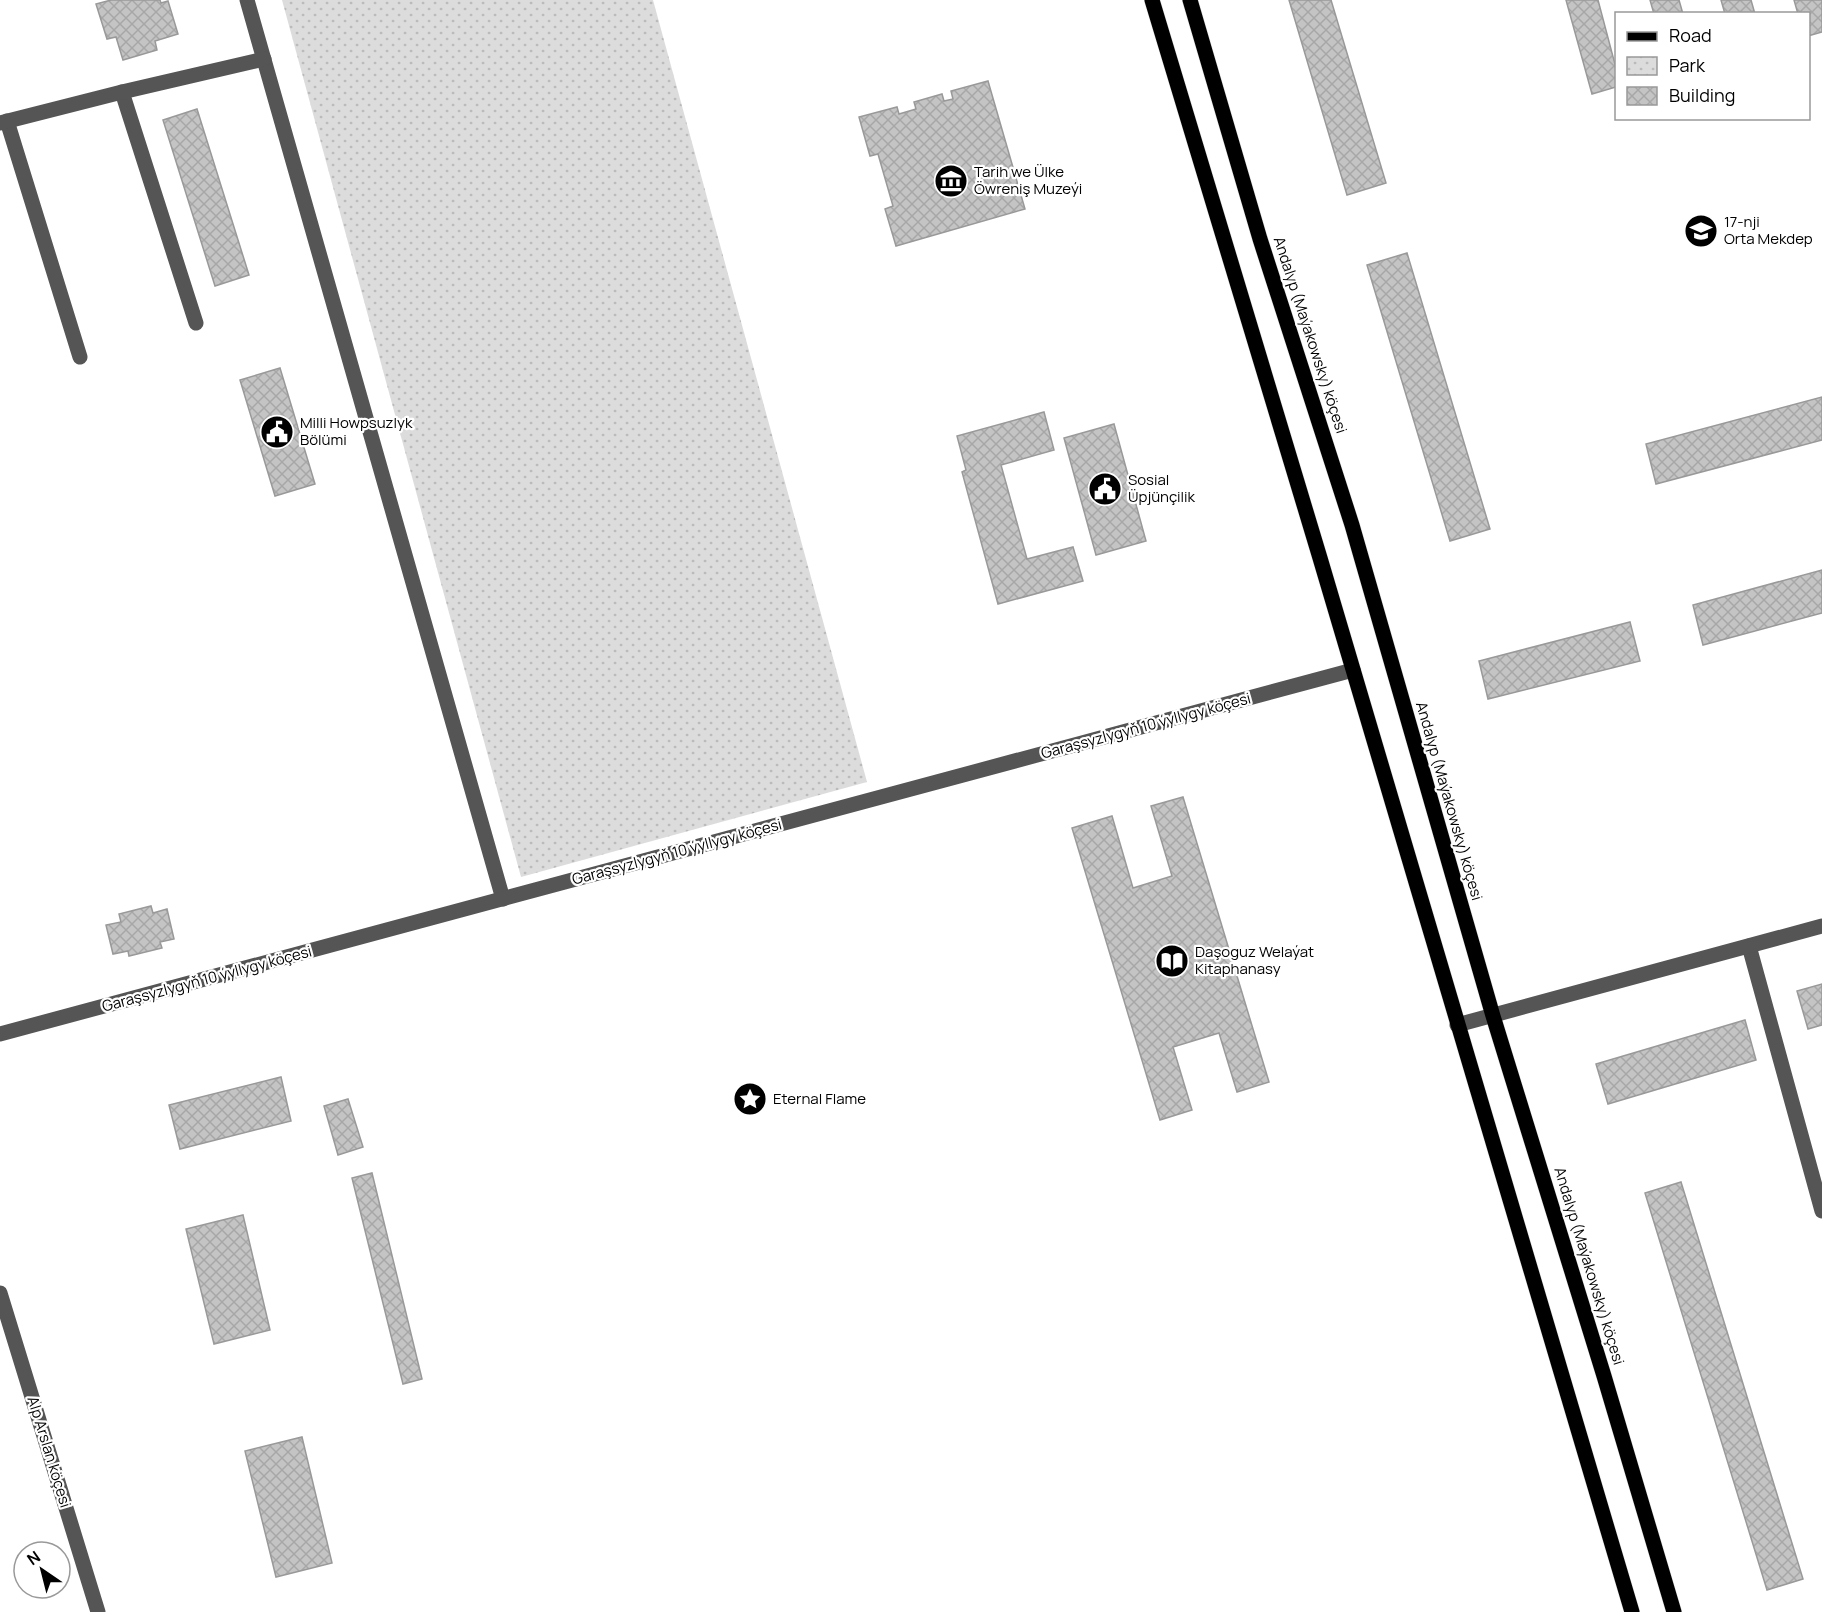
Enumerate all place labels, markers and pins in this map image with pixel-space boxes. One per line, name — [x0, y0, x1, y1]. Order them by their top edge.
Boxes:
place label: Tarih we Ülke Öwreniş Muzeýi — [974, 161, 1082, 199]
museum icon: Tarih we Ülke Öwreniş Muzeýi — [933, 163, 969, 199]
place label: 17-nji Orta Mekdep — [1724, 211, 1813, 249]
school or university icon: 17-nji Orta Mekdep — [1683, 213, 1719, 249]
place label: Milli Howpsuzlyk Bölümi — [300, 412, 413, 450]
public building icon: Milli Howpsuzlyk Bölümi — [259, 414, 295, 450]
place label: Sosial Üpjünçilik — [1128, 469, 1196, 507]
public building icon: Sosial Üpjünçilik — [1087, 471, 1123, 507]
place label: Daşoguz Welaýat Kitaphanasy — [1195, 941, 1314, 979]
library icon: Daşoguz Welaýat Kitaphanasy — [1154, 943, 1190, 979]
place icon: Eternal Flame — [732, 1081, 768, 1117]
place label: Eternal Flame — [773, 1088, 866, 1109]

